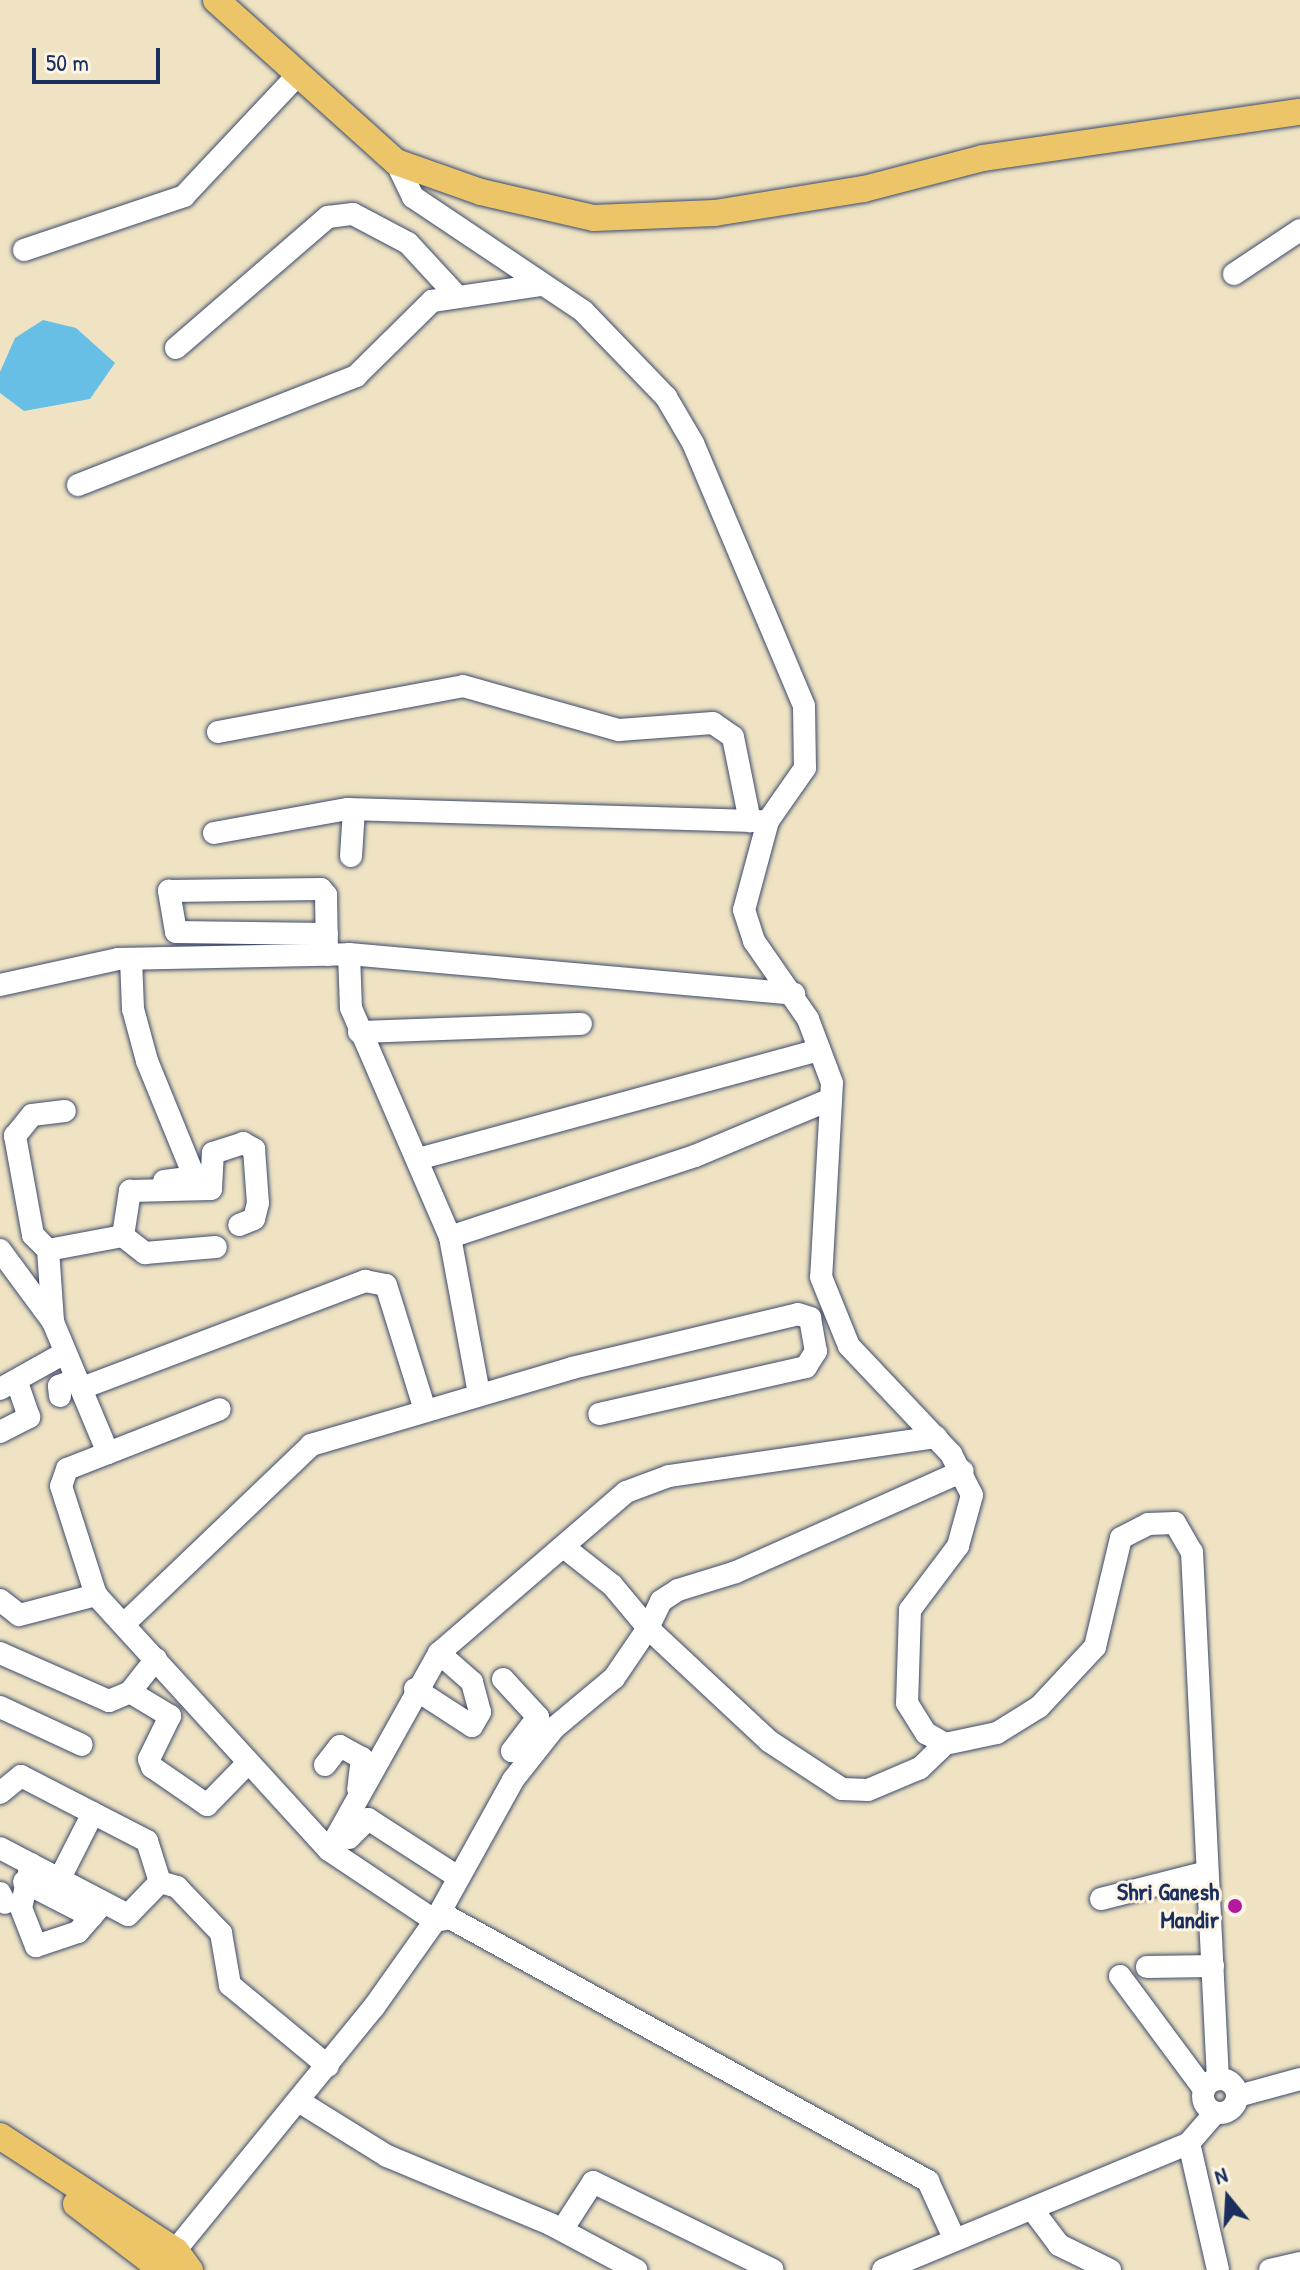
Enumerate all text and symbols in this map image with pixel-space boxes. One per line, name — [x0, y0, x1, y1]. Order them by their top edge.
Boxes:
scale bar — [36, 32, 164, 82]
text: 50 m — [46, 46, 89, 78]
place label: Shri Ganesh Mandir — [1117, 1878, 1219, 1934]
marker: Shri Ganesh Mandir — [1226, 1897, 1244, 1915]
north arrow — [1188, 2158, 1268, 2238]
text: N — [1210, 2159, 1231, 2191]

